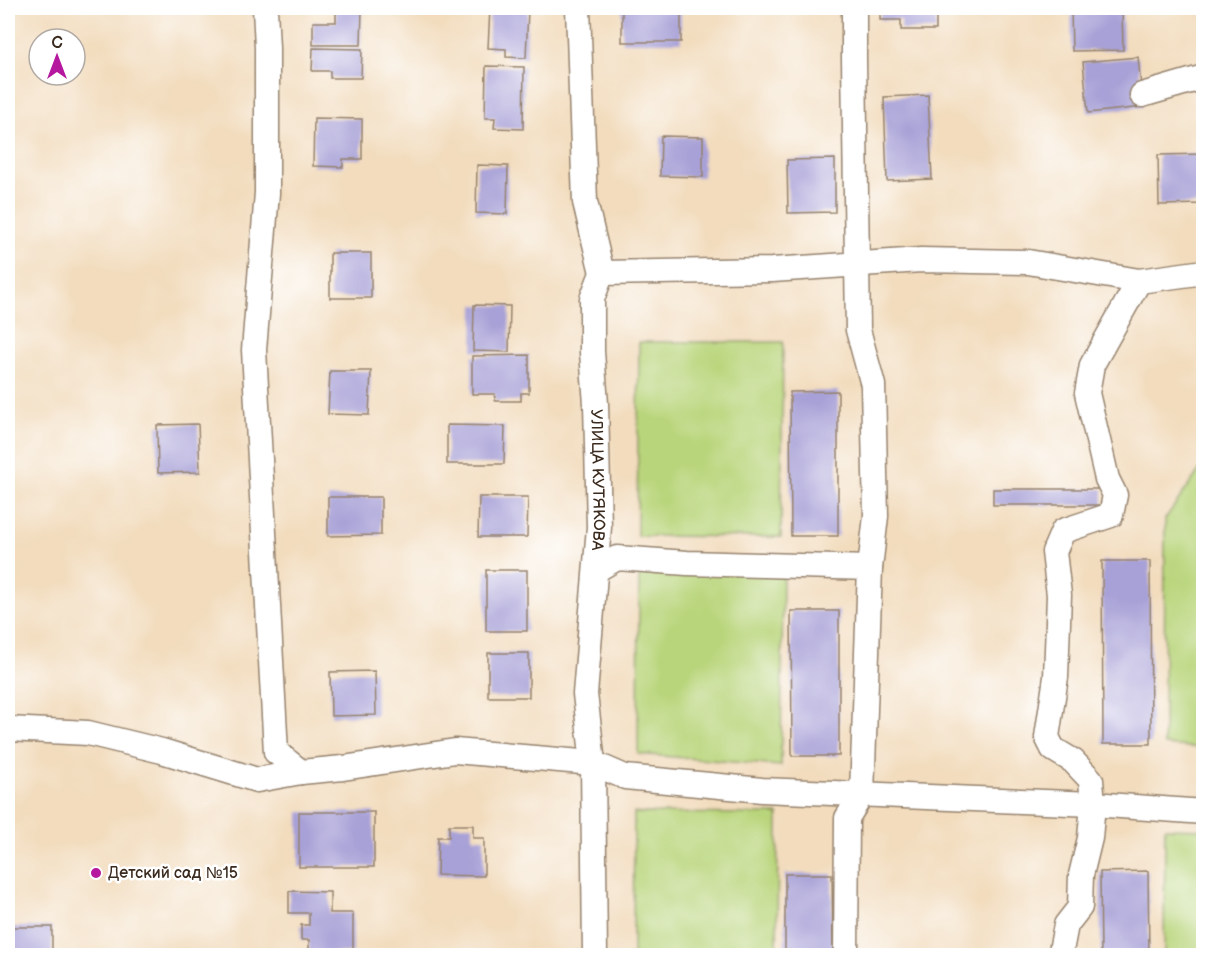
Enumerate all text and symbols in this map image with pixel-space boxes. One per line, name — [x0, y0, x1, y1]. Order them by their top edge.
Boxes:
north arrow — [27, 27, 87, 87]
text: С — [51, 34, 63, 53]
street label: УЛИЦА КУТЯКОВА — [587, 409, 609, 552]
place label: Детский сад №15 — [108, 864, 238, 883]
marker: Детский сад №15 — [89, 866, 103, 880]

